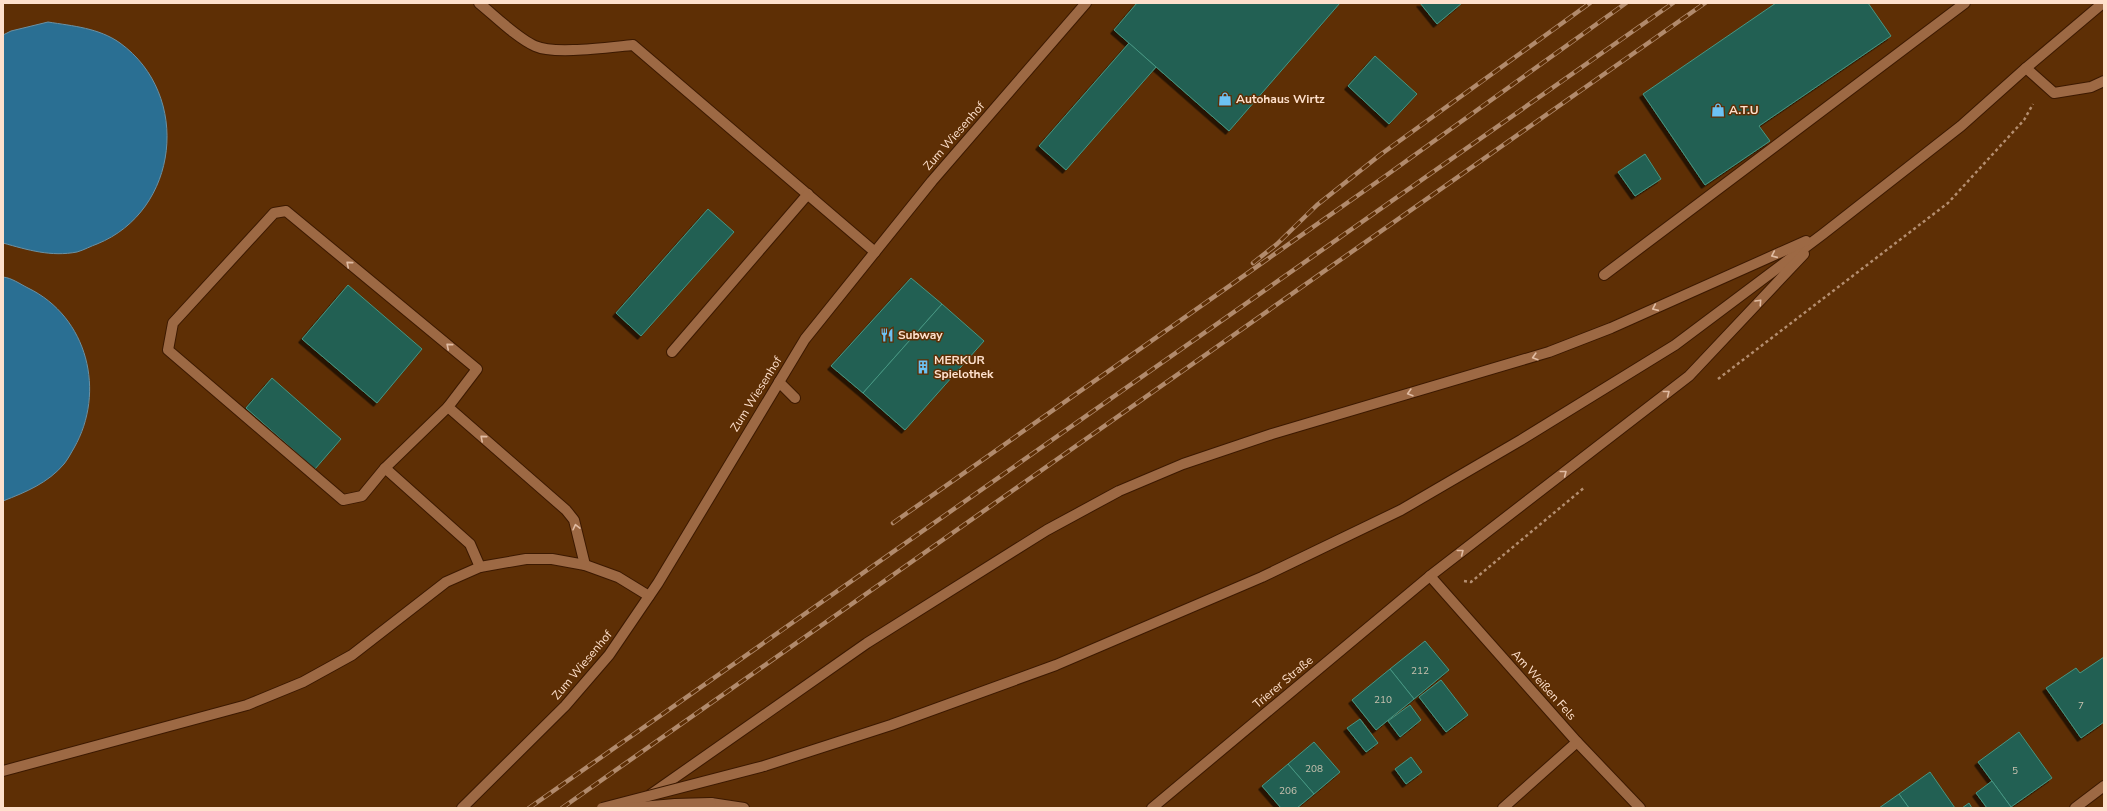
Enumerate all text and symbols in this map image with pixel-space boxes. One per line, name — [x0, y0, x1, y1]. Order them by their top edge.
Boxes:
shop icon: Autohaus Wirtz — [1217, 91, 1233, 107]
place label: Autohaus Wirtz — [1236, 91, 1325, 107]
street label: Zum Wiesenhof — [920, 98, 989, 174]
shop icon: A.T.U — [1710, 102, 1726, 118]
place label: A.T.U — [1729, 102, 1759, 118]
one-way arrow — [1771, 250, 1779, 258]
one-way arrow — [346, 261, 354, 268]
one-way arrow — [1754, 299, 1762, 307]
one-way arrow — [1652, 303, 1660, 311]
restaurant icon: Subway — [879, 327, 895, 343]
place label: Subway — [898, 327, 943, 343]
one-way arrow — [447, 344, 454, 351]
place label: MERKUR Spielothek — [934, 352, 994, 382]
one-way arrow — [1532, 352, 1539, 360]
street label: Zum Wiesenhof — [726, 353, 786, 435]
building icon: MERKUR Spielothek — [915, 359, 931, 375]
one-way arrow — [1407, 388, 1414, 397]
one-way arrow — [1662, 391, 1669, 398]
one-way arrow — [480, 435, 488, 442]
one-way arrow — [1559, 470, 1566, 477]
one-way arrow — [572, 524, 581, 531]
one-way arrow — [1457, 550, 1464, 557]
street label: Zum Wiesenhof — [548, 626, 616, 703]
street label: Am Weißen Fels — [1508, 646, 1580, 724]
street label: Trierer Straße — [1250, 652, 1316, 712]
house number: 212 — [1411, 664, 1429, 678]
house number: 210 — [1374, 693, 1392, 707]
house number: 7 — [2078, 699, 2084, 713]
house number: 208 — [1305, 762, 1323, 776]
house number: 5 — [2012, 764, 2018, 778]
house number: 206 — [1279, 784, 1297, 798]

